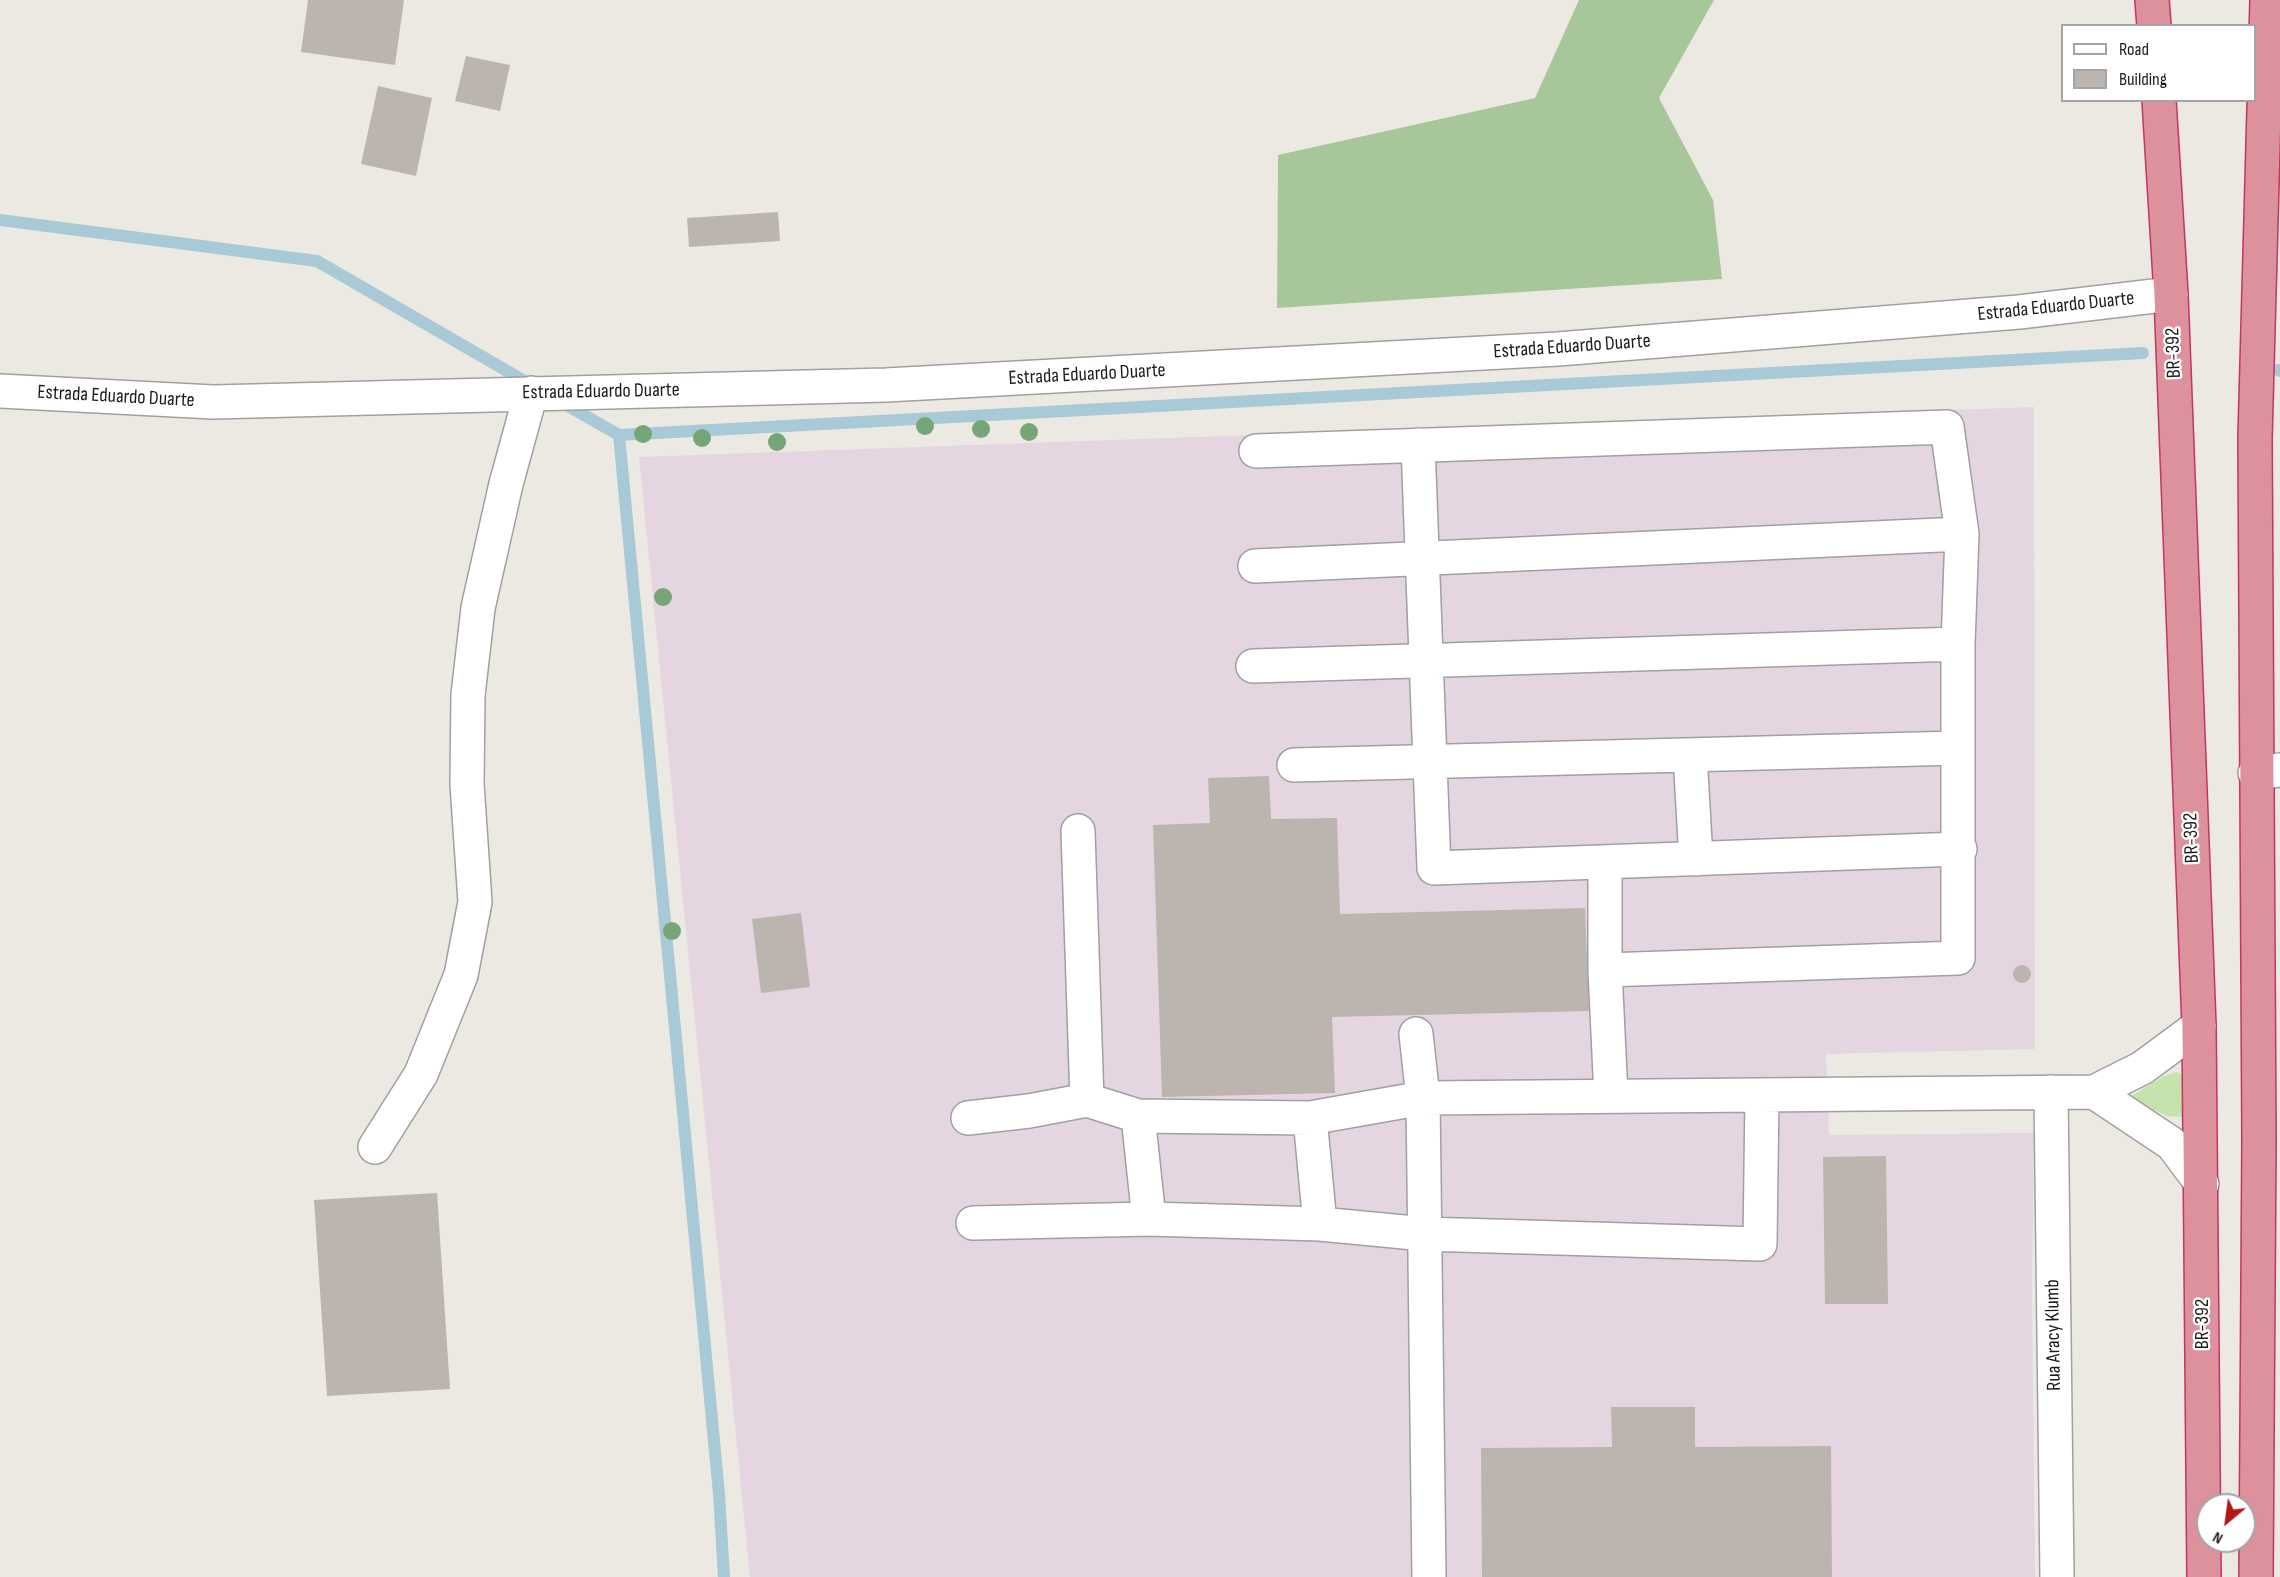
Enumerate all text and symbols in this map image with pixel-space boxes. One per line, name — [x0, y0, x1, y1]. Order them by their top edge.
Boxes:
legend — [2061, 24, 2256, 102]
text: Road — [2119, 39, 2149, 60]
text: Building — [2119, 69, 2167, 90]
street label: Estrada Eduardo Duarte — [1976, 287, 2136, 327]
street label: BR-392 — [2161, 327, 2187, 379]
street label: Estrada Eduardo Duarte — [1493, 330, 1651, 364]
street label: Estrada Eduardo Duarte — [1008, 359, 1166, 391]
street label: Estrada Eduardo Duarte — [522, 379, 680, 405]
street label: Estrada Eduardo Duarte — [37, 381, 195, 413]
street label: BR-392 — [2179, 812, 2205, 864]
street label: Rua Aracy Klumb — [2041, 1279, 2067, 1391]
street label: BR-392 — [2191, 1299, 2215, 1349]
north arrow — [2196, 1493, 2256, 1553]
text: N — [2210, 1527, 2226, 1548]

